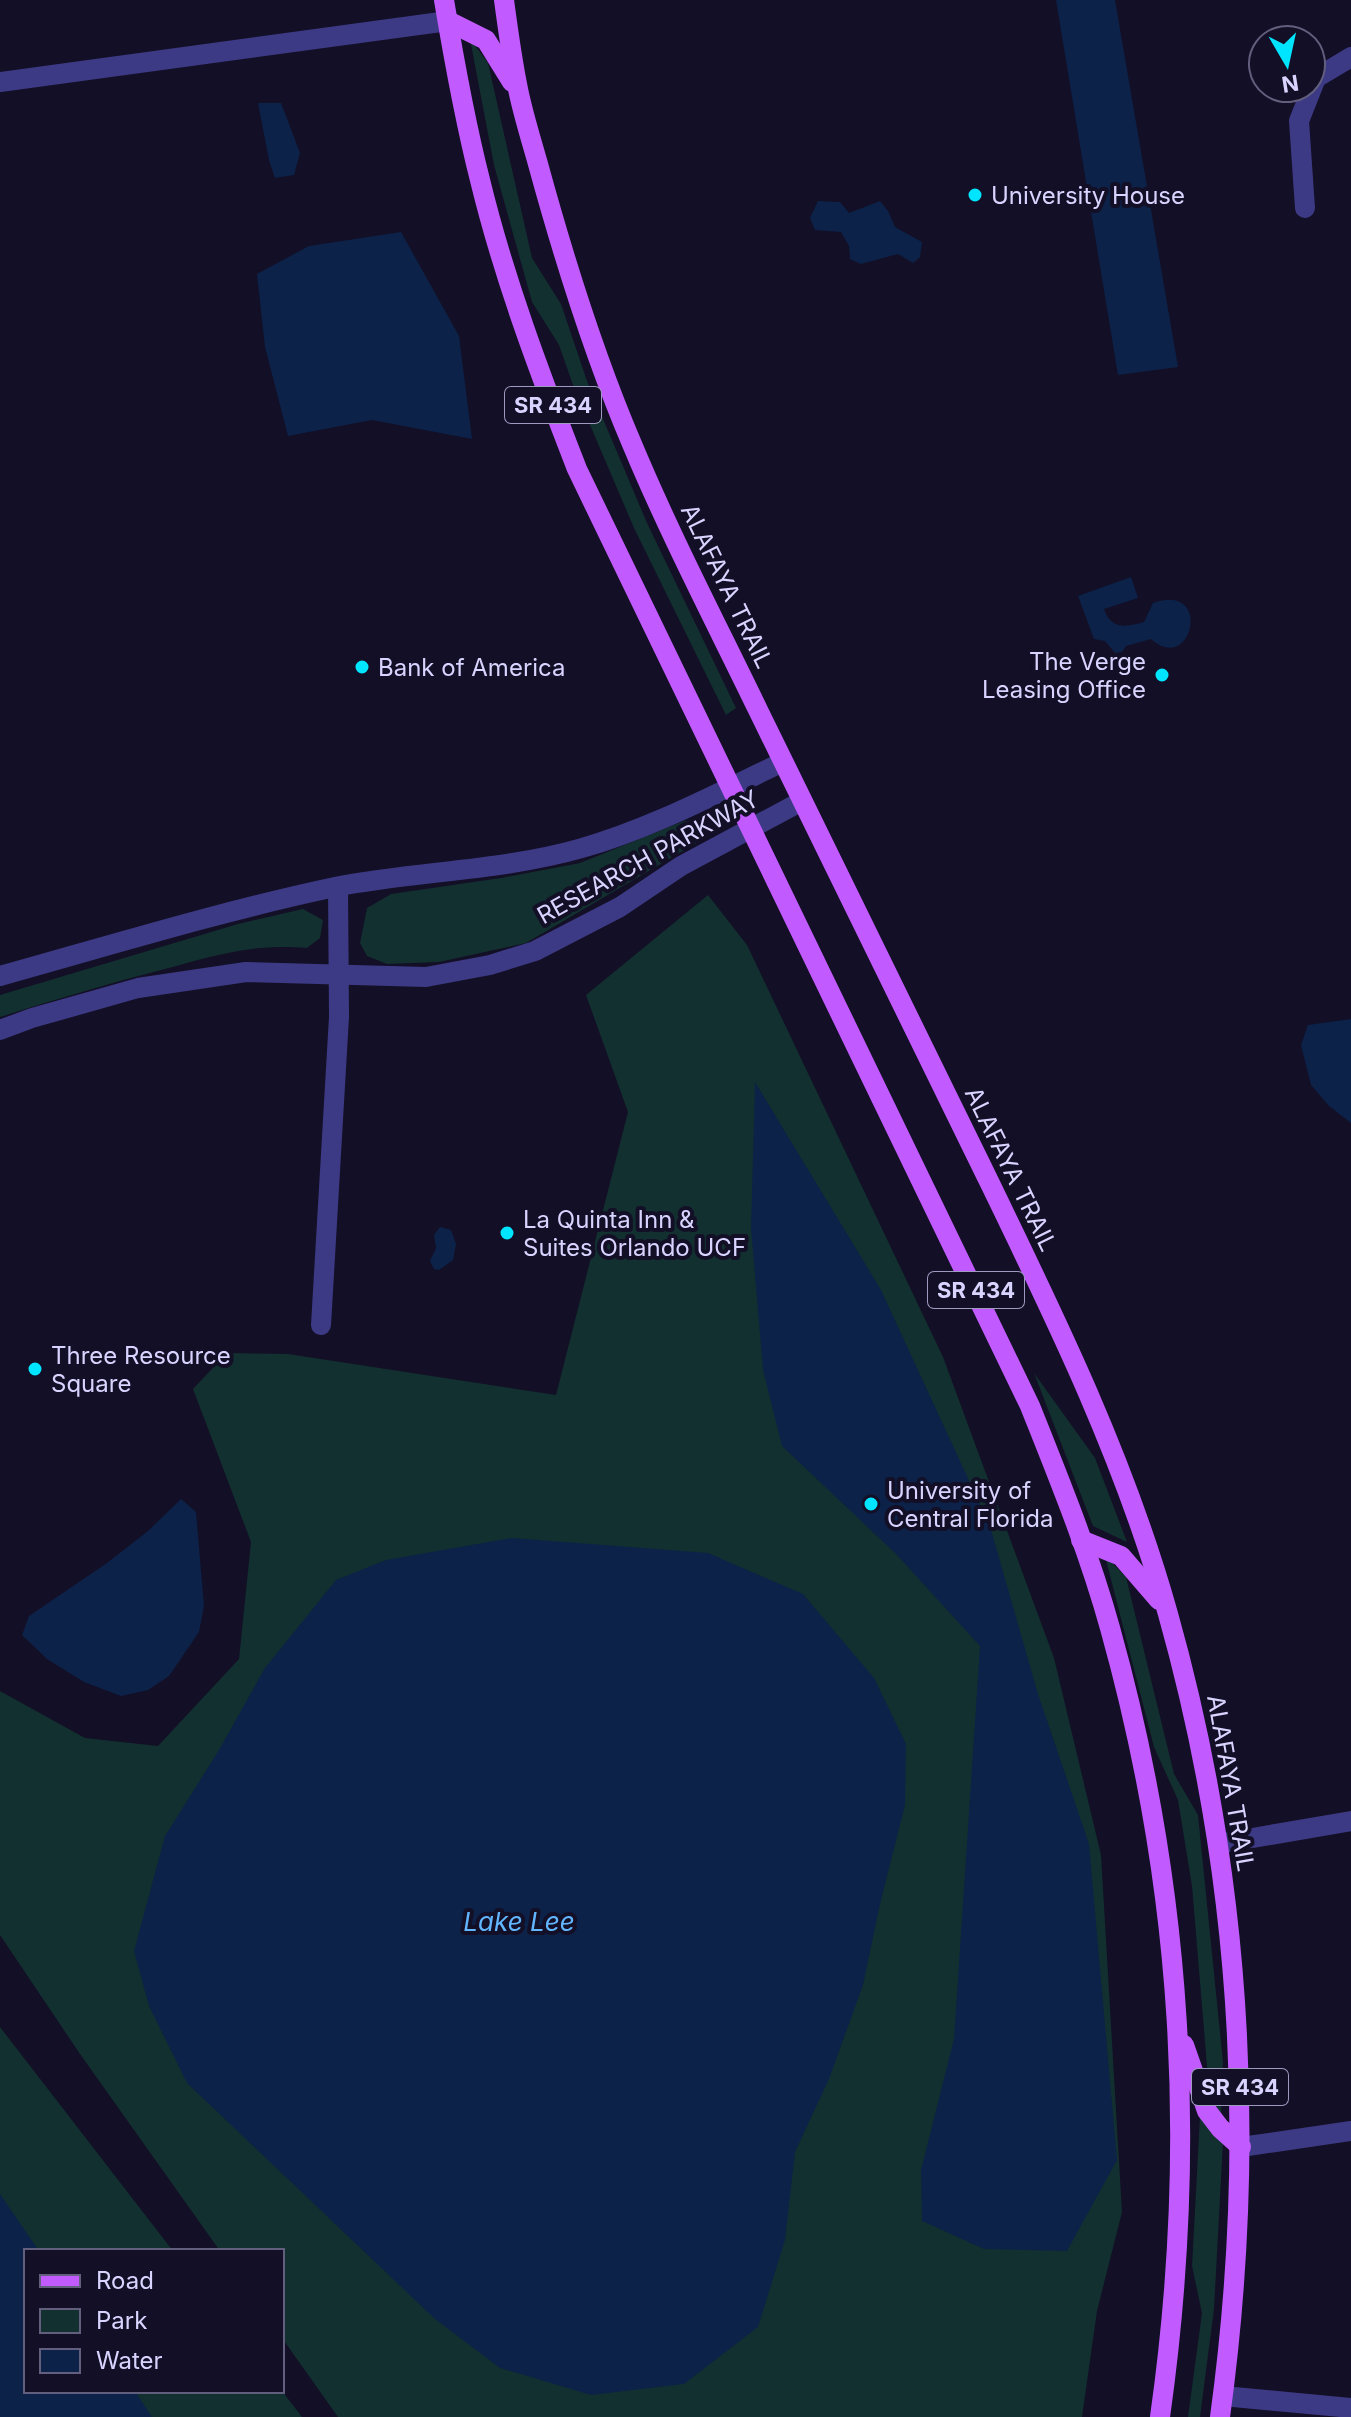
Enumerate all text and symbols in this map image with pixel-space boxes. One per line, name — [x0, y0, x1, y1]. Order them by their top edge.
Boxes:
north arrow — [1247, 24, 1327, 104]
text: N — [1280, 70, 1300, 98]
place label: University House — [991, 181, 1185, 210]
marker: University House — [966, 186, 984, 204]
road number: SR 434 — [505, 387, 601, 423]
street label: ALAFAYA TRAIL — [675, 499, 779, 673]
place label: The Verge Leasing Office — [982, 647, 1146, 704]
place label: Bank of America — [378, 653, 566, 682]
marker: Bank of America — [353, 658, 371, 676]
marker: The Verge Leasing Office — [1153, 666, 1171, 684]
street label: RESEARCH PARKWAY — [532, 784, 764, 930]
street label: ALAFAYA TRAIL — [959, 1082, 1063, 1256]
place label: La Quinta Inn & Suites Orlando UCF — [523, 1205, 746, 1262]
marker: La Quinta Inn & Suites Orlando UCF — [498, 1224, 516, 1242]
road number: SR 434 — [928, 1272, 1024, 1308]
place label: Three Resource Square — [51, 1341, 231, 1398]
marker: Three Resource Square — [26, 1360, 44, 1378]
place label: University of Central Florida — [887, 1476, 1053, 1533]
marker: University of Central Florida — [862, 1495, 880, 1513]
street label: ALAFAYA TRAIL — [1201, 1692, 1261, 1874]
water label: Lake Lee — [463, 1906, 575, 1937]
road number: SR 434 — [1192, 2069, 1288, 2105]
legend — [24, 2249, 284, 2393]
text: Road — [96, 2266, 154, 2295]
text: Park — [96, 2306, 147, 2335]
text: Water — [96, 2346, 163, 2375]

